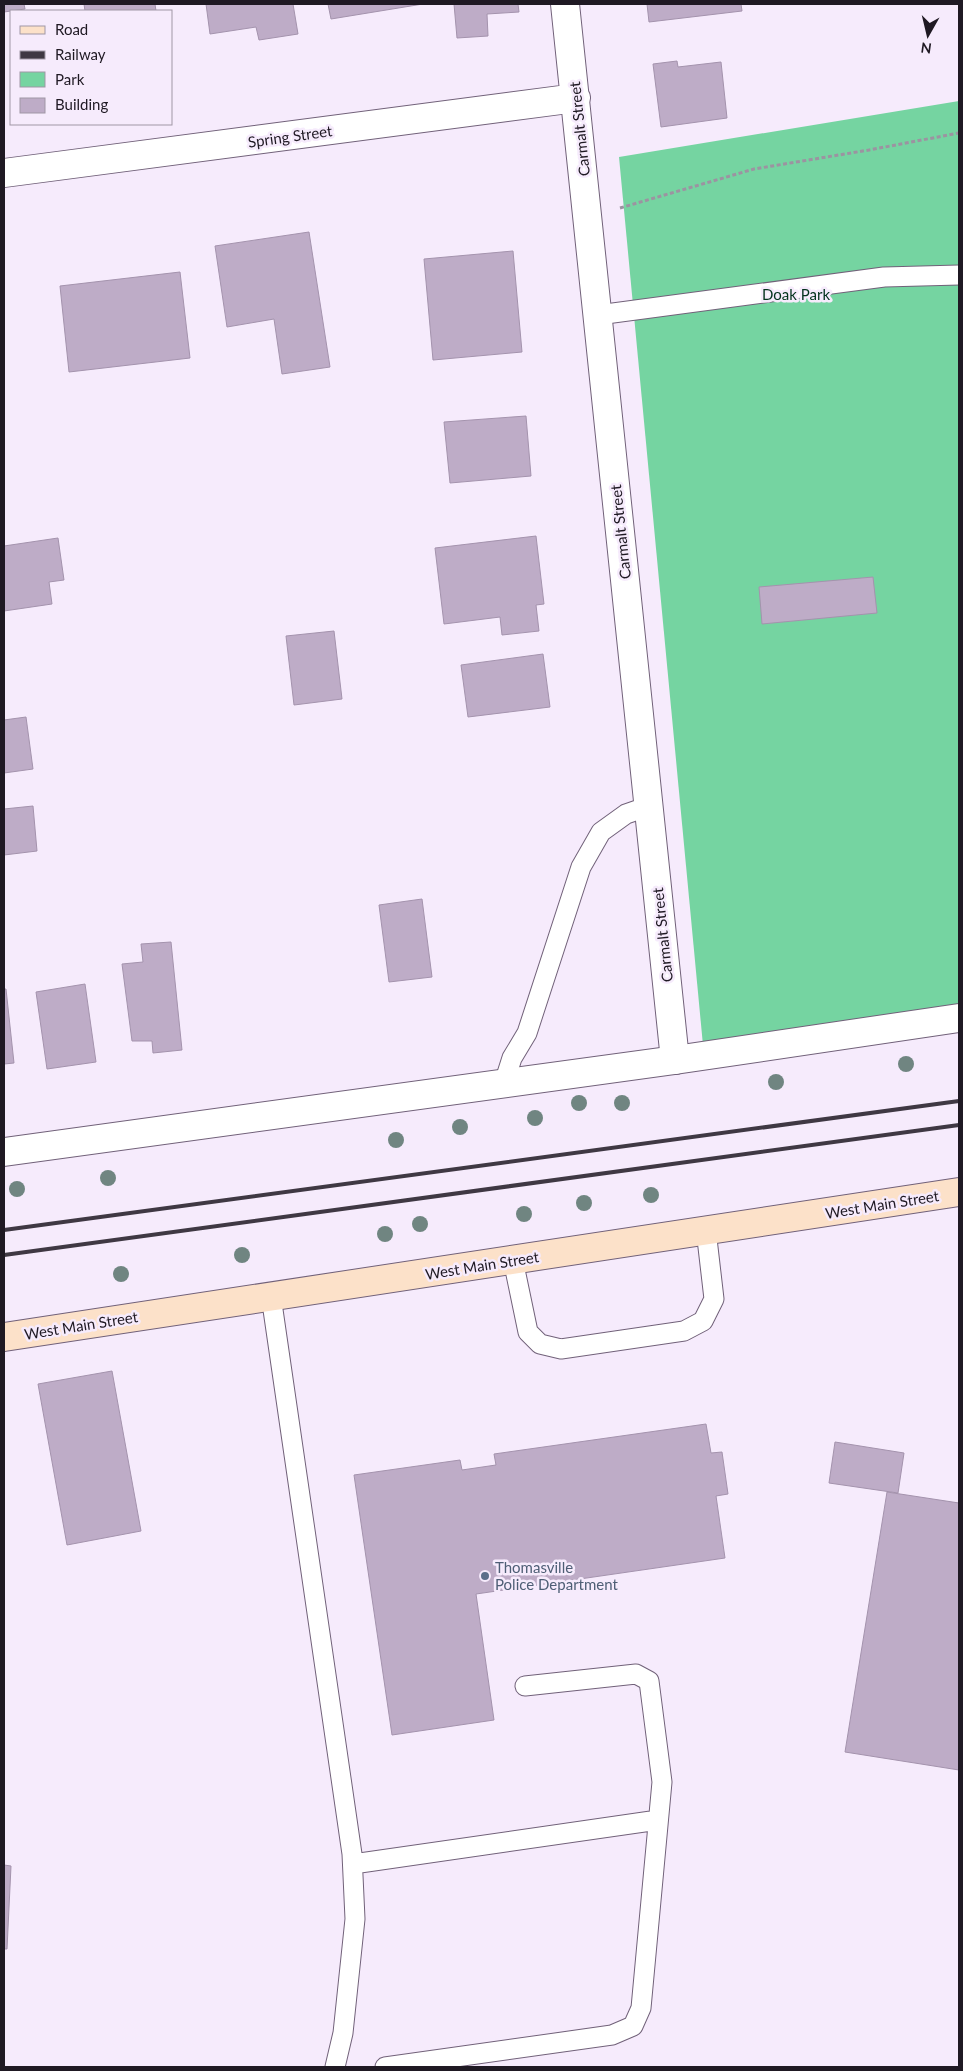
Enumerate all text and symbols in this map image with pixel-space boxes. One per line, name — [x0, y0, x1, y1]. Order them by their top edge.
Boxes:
legend — [10, 10, 172, 125]
north arrow — [903, 10, 953, 60]
text: Road — [55, 20, 88, 38]
text: N — [920, 39, 933, 58]
text: Railway — [55, 45, 106, 63]
text: Park — [55, 70, 85, 88]
street label: Carmalt Street — [565, 80, 593, 177]
text: Building — [55, 95, 108, 113]
street label: Spring Street — [247, 121, 334, 151]
park label: Doak Park — [762, 285, 830, 303]
street label: Carmalt Street — [606, 483, 634, 580]
street label: Carmalt Street — [648, 886, 676, 983]
street label: West Main Street — [824, 1186, 941, 1222]
street label: West Main Street — [424, 1247, 541, 1283]
street label: West Main Street — [23, 1307, 140, 1343]
place label: Thomasville Police Department — [495, 1558, 618, 1593]
marker: Thomasville Police Department — [479, 1570, 491, 1582]

